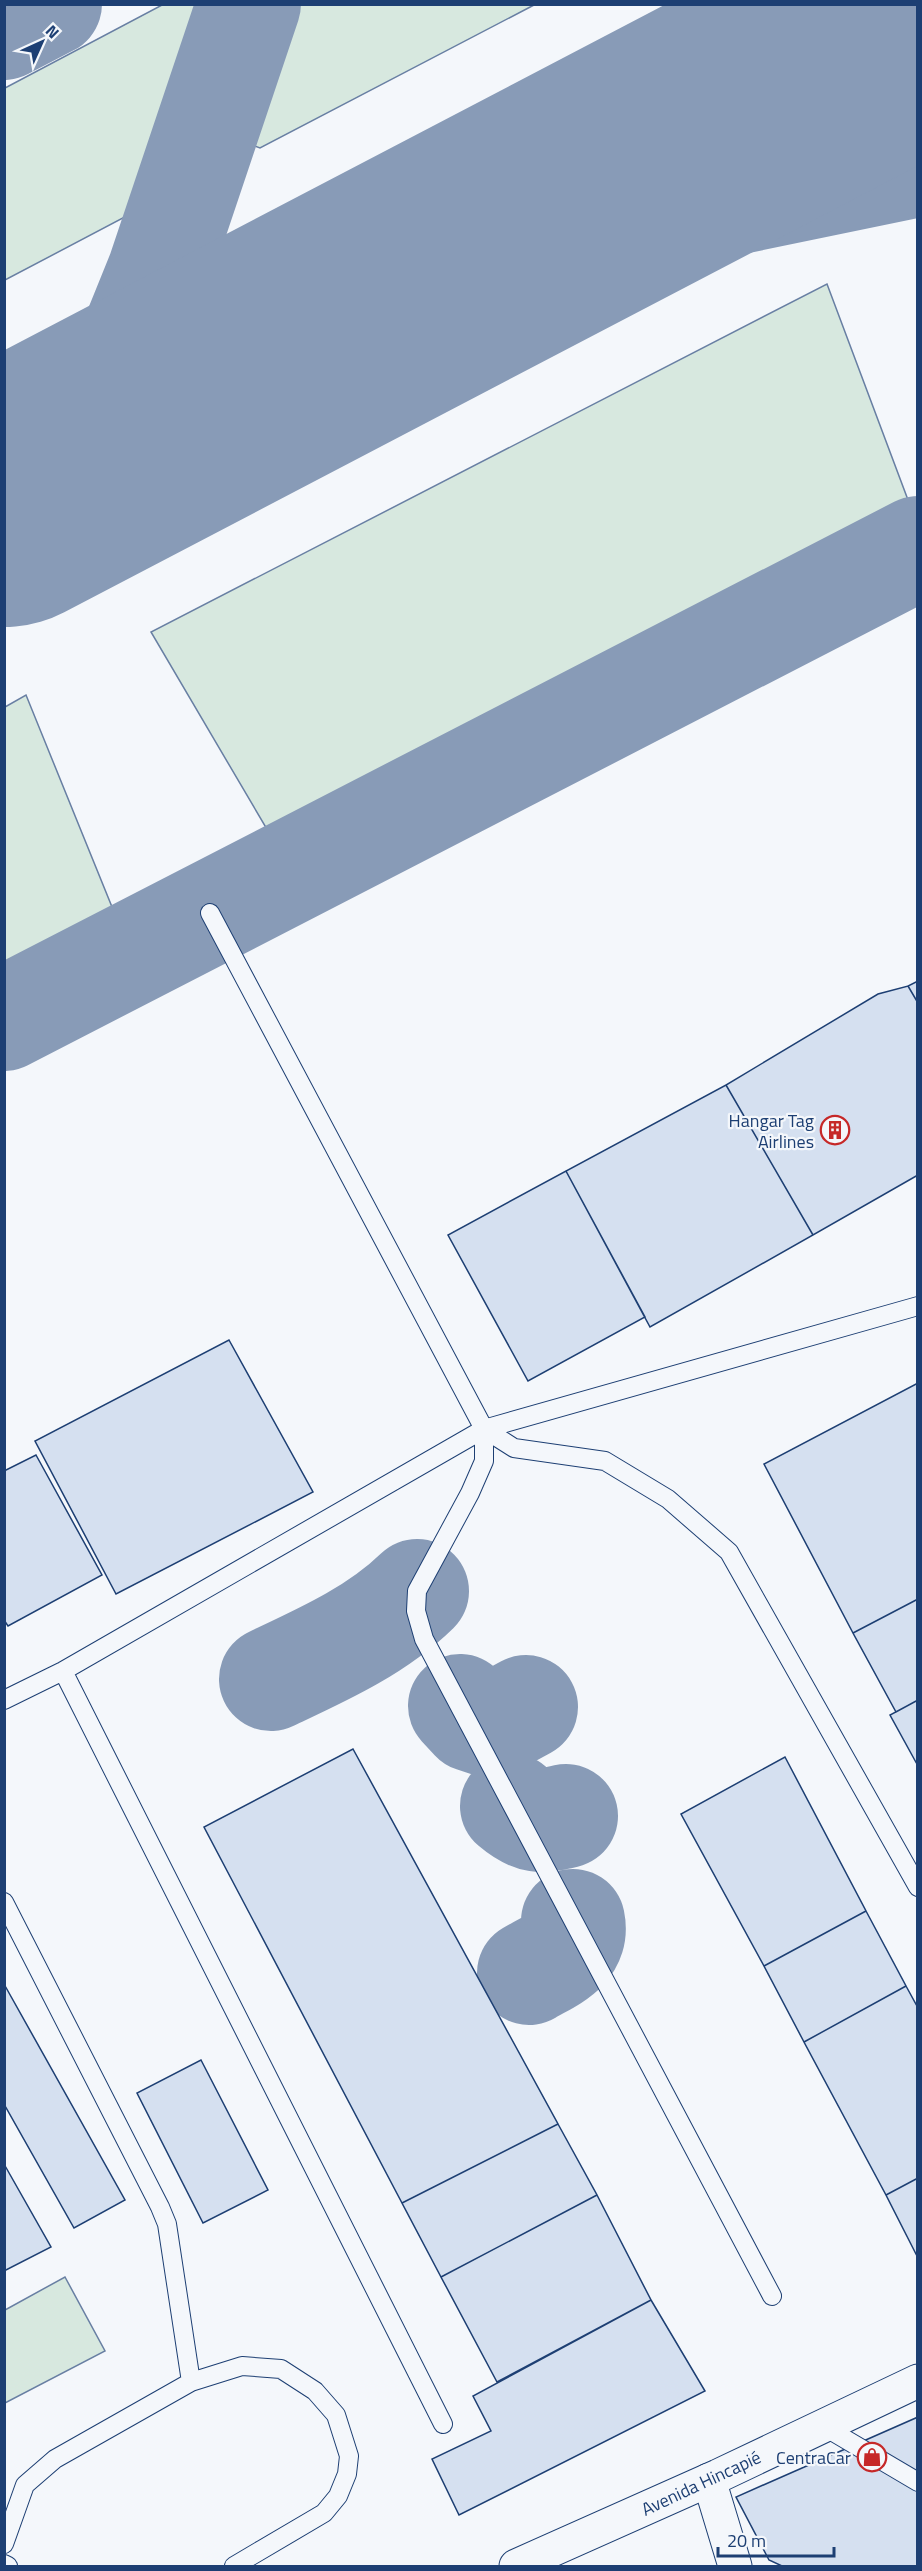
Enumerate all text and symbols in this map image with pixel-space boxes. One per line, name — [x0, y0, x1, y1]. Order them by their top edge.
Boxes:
north arrow — [12, 12, 72, 72]
text: N — [40, 19, 65, 44]
place label: Hangar Tag Airlines — [729, 1107, 814, 1155]
building icon: Hangar Tag Airlines — [819, 1114, 851, 1146]
shop icon: CentraCar — [856, 2441, 888, 2473]
street label: Avenida Hincapié — [637, 2443, 765, 2523]
place label: CentraCar — [776, 2444, 851, 2471]
scale bar — [718, 2520, 834, 2558]
text: 20 m — [727, 2527, 766, 2554]

